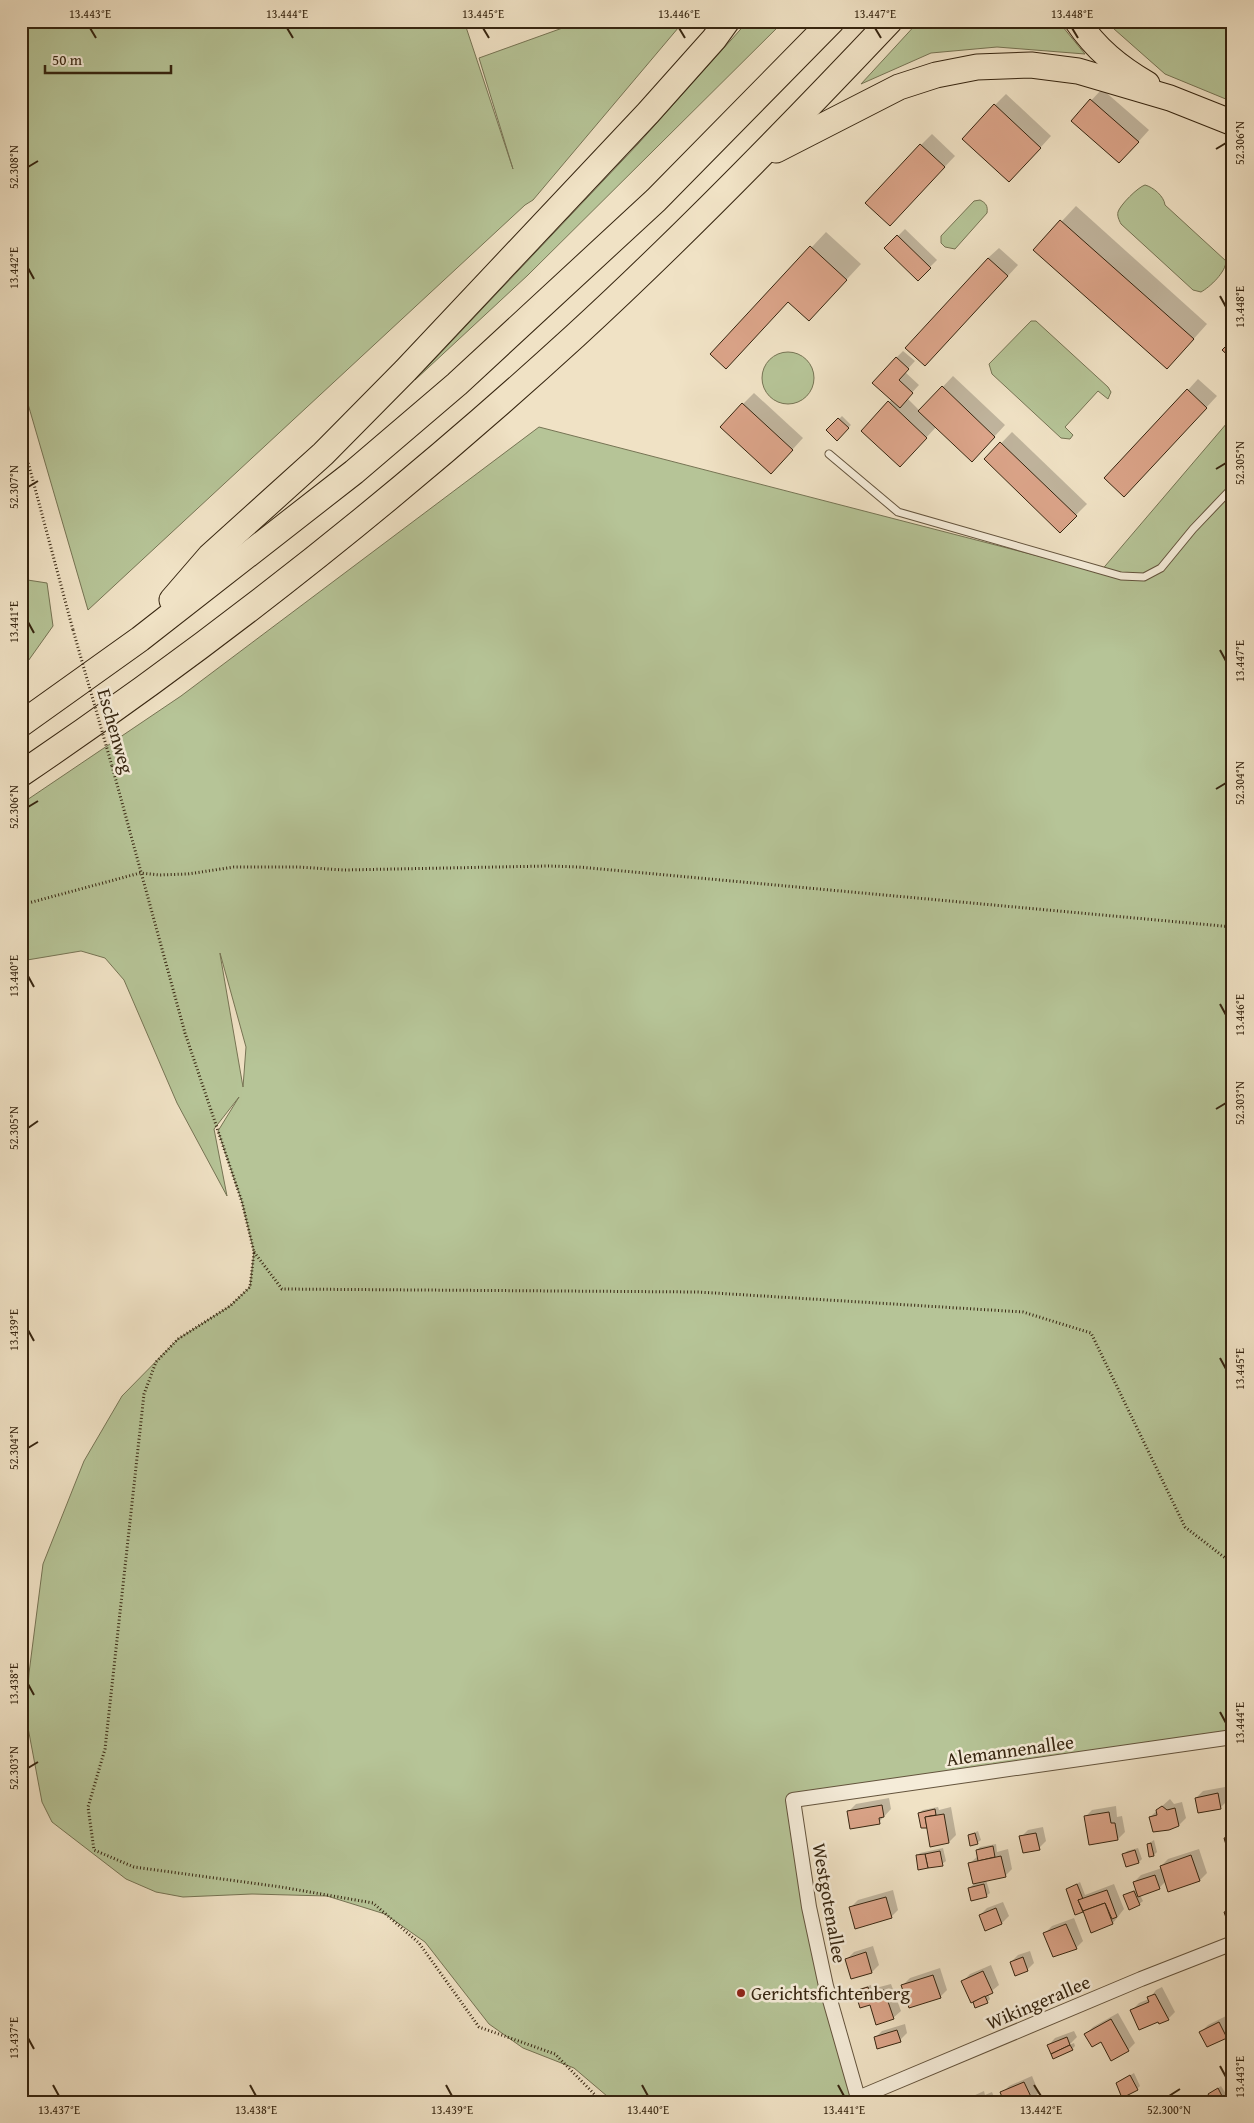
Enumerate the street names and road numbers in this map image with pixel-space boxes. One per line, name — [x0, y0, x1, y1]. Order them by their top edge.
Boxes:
street label: Eschenweg — [91, 685, 142, 777]
street label: Alemannenallee — [944, 1727, 1076, 1773]
street label: Westgotenallee — [806, 1841, 854, 1965]
street label: Wikingerallee — [982, 1967, 1094, 2037]

